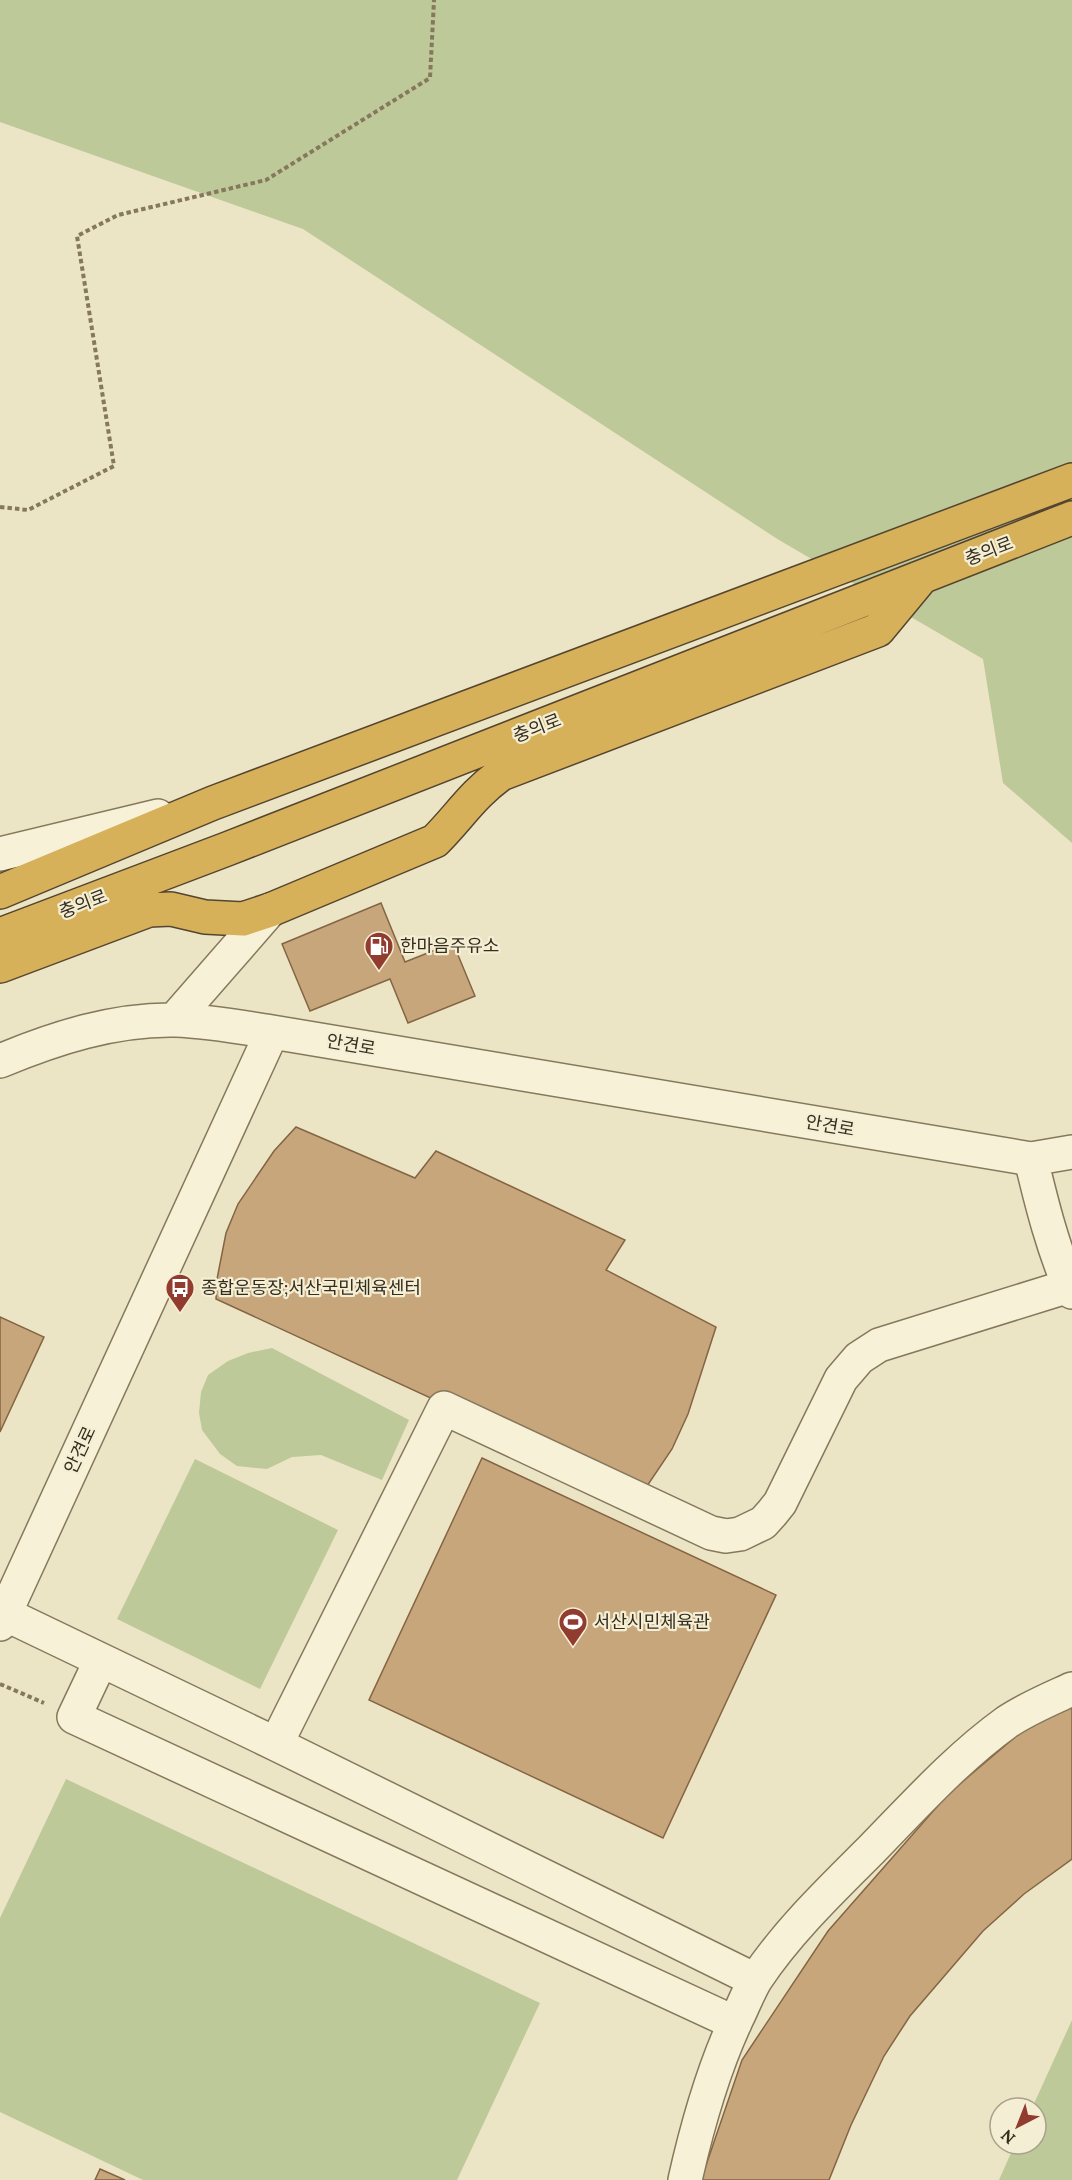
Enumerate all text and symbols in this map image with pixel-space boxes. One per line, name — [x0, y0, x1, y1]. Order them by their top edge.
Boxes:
street label: 충의로 — [962, 531, 1016, 570]
street label: 충의로 — [510, 708, 564, 747]
street label: 충의로 — [56, 884, 110, 923]
fuel station icon: 한마음주유소 — [363, 930, 395, 972]
place label: 한마음주유소 — [400, 934, 499, 957]
street label: 안견로 — [325, 1029, 378, 1060]
street label: 안견로 — [804, 1110, 857, 1141]
bus stop icon: 종합운동장;서산국민체육센터 — [164, 1272, 196, 1314]
place label: 종합운동장;서산국민체육센터 — [201, 1276, 421, 1299]
street label: 안견로 — [59, 1422, 100, 1477]
sports icon: 서산시민체육관 — [557, 1606, 589, 1648]
place label: 서산시민체육관 — [594, 1610, 710, 1633]
north arrow — [988, 2096, 1048, 2156]
text: N — [997, 2126, 1019, 2149]

